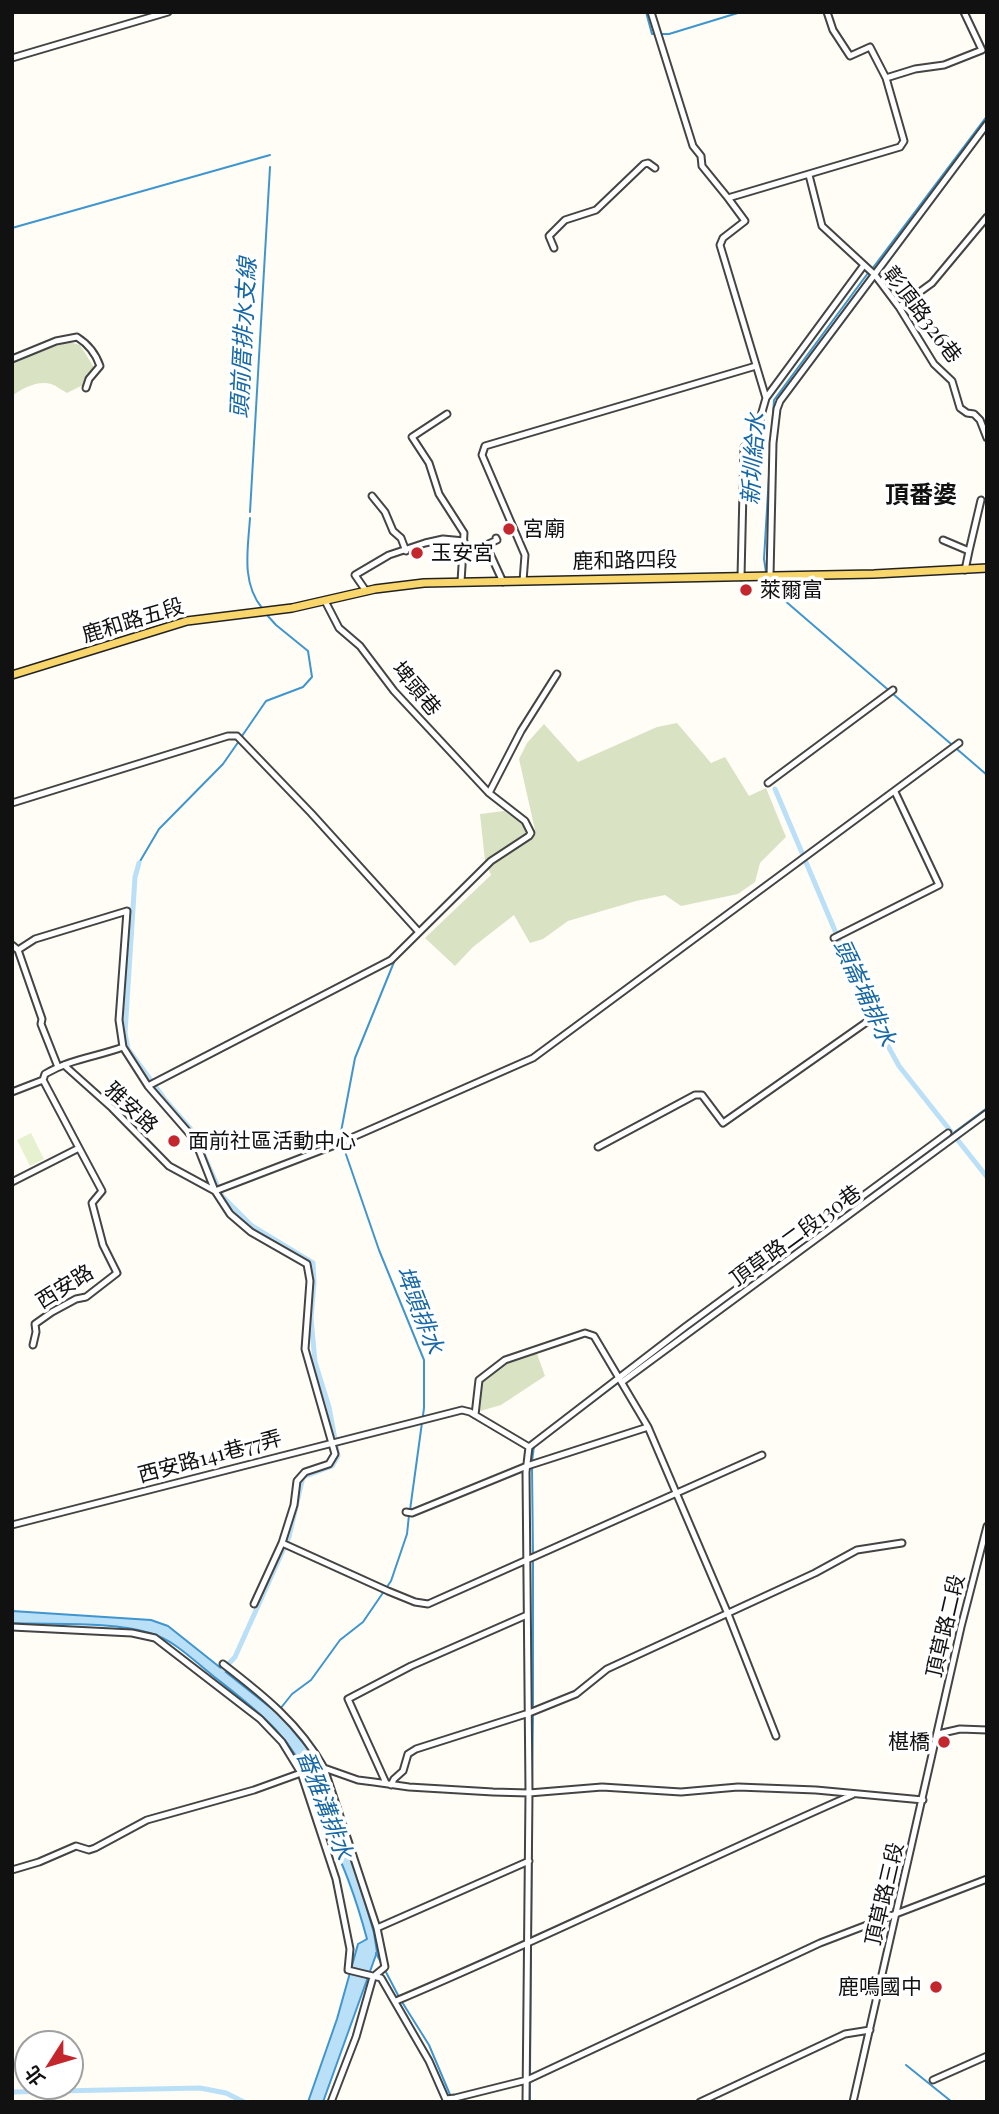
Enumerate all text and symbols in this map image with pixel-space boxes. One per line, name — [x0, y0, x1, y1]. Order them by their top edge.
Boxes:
water label: 頭前厝排水支線 — [226, 257, 262, 419]
street label: 彰頂路326巷 — [878, 262, 966, 368]
water label: 新圳給水 — [737, 412, 771, 506]
district label: 頂番婆 — [885, 482, 957, 510]
place label: 宮廟 — [523, 516, 565, 542]
marker: 宮廟 — [501, 521, 517, 537]
place label: 玉安宮 — [431, 540, 494, 566]
marker: 玉安宮 — [409, 545, 425, 561]
street label: 鹿和路四段 — [572, 547, 678, 575]
place label: 萊爾富 — [760, 577, 823, 603]
marker: 萊爾富 — [738, 582, 754, 598]
street label: 鹿和路五段 — [79, 594, 187, 648]
street label: 埤頭巷 — [386, 657, 446, 721]
water label: 頭崙埔排水 — [827, 935, 901, 1051]
street label: 雅安路 — [99, 1077, 163, 1139]
place label: 面前社區活動中心 — [188, 1128, 356, 1154]
marker: 面前社區活動中心 — [166, 1133, 182, 1149]
street label: 頂草路二段130巷 — [726, 1180, 866, 1292]
street label: 西安路 — [32, 1260, 98, 1314]
water label: 埤頭排水 — [390, 1262, 448, 1358]
street label: 西安路141巷77弄 — [135, 1426, 285, 1488]
street label: 頂草路二段 — [922, 1572, 970, 1680]
place label: 椹橋 — [888, 1729, 930, 1755]
marker: 椹橋 — [936, 1734, 952, 1750]
water label: 番雅溝排水 — [291, 1746, 357, 1864]
street label: 頂草路三段 — [861, 1840, 909, 1948]
place label: 鹿鳴國中 — [838, 1974, 922, 2000]
marker: 鹿鳴國中 — [928, 1979, 944, 1995]
north arrow — [14, 2030, 84, 2100]
text: 北 — [18, 2061, 50, 2092]

